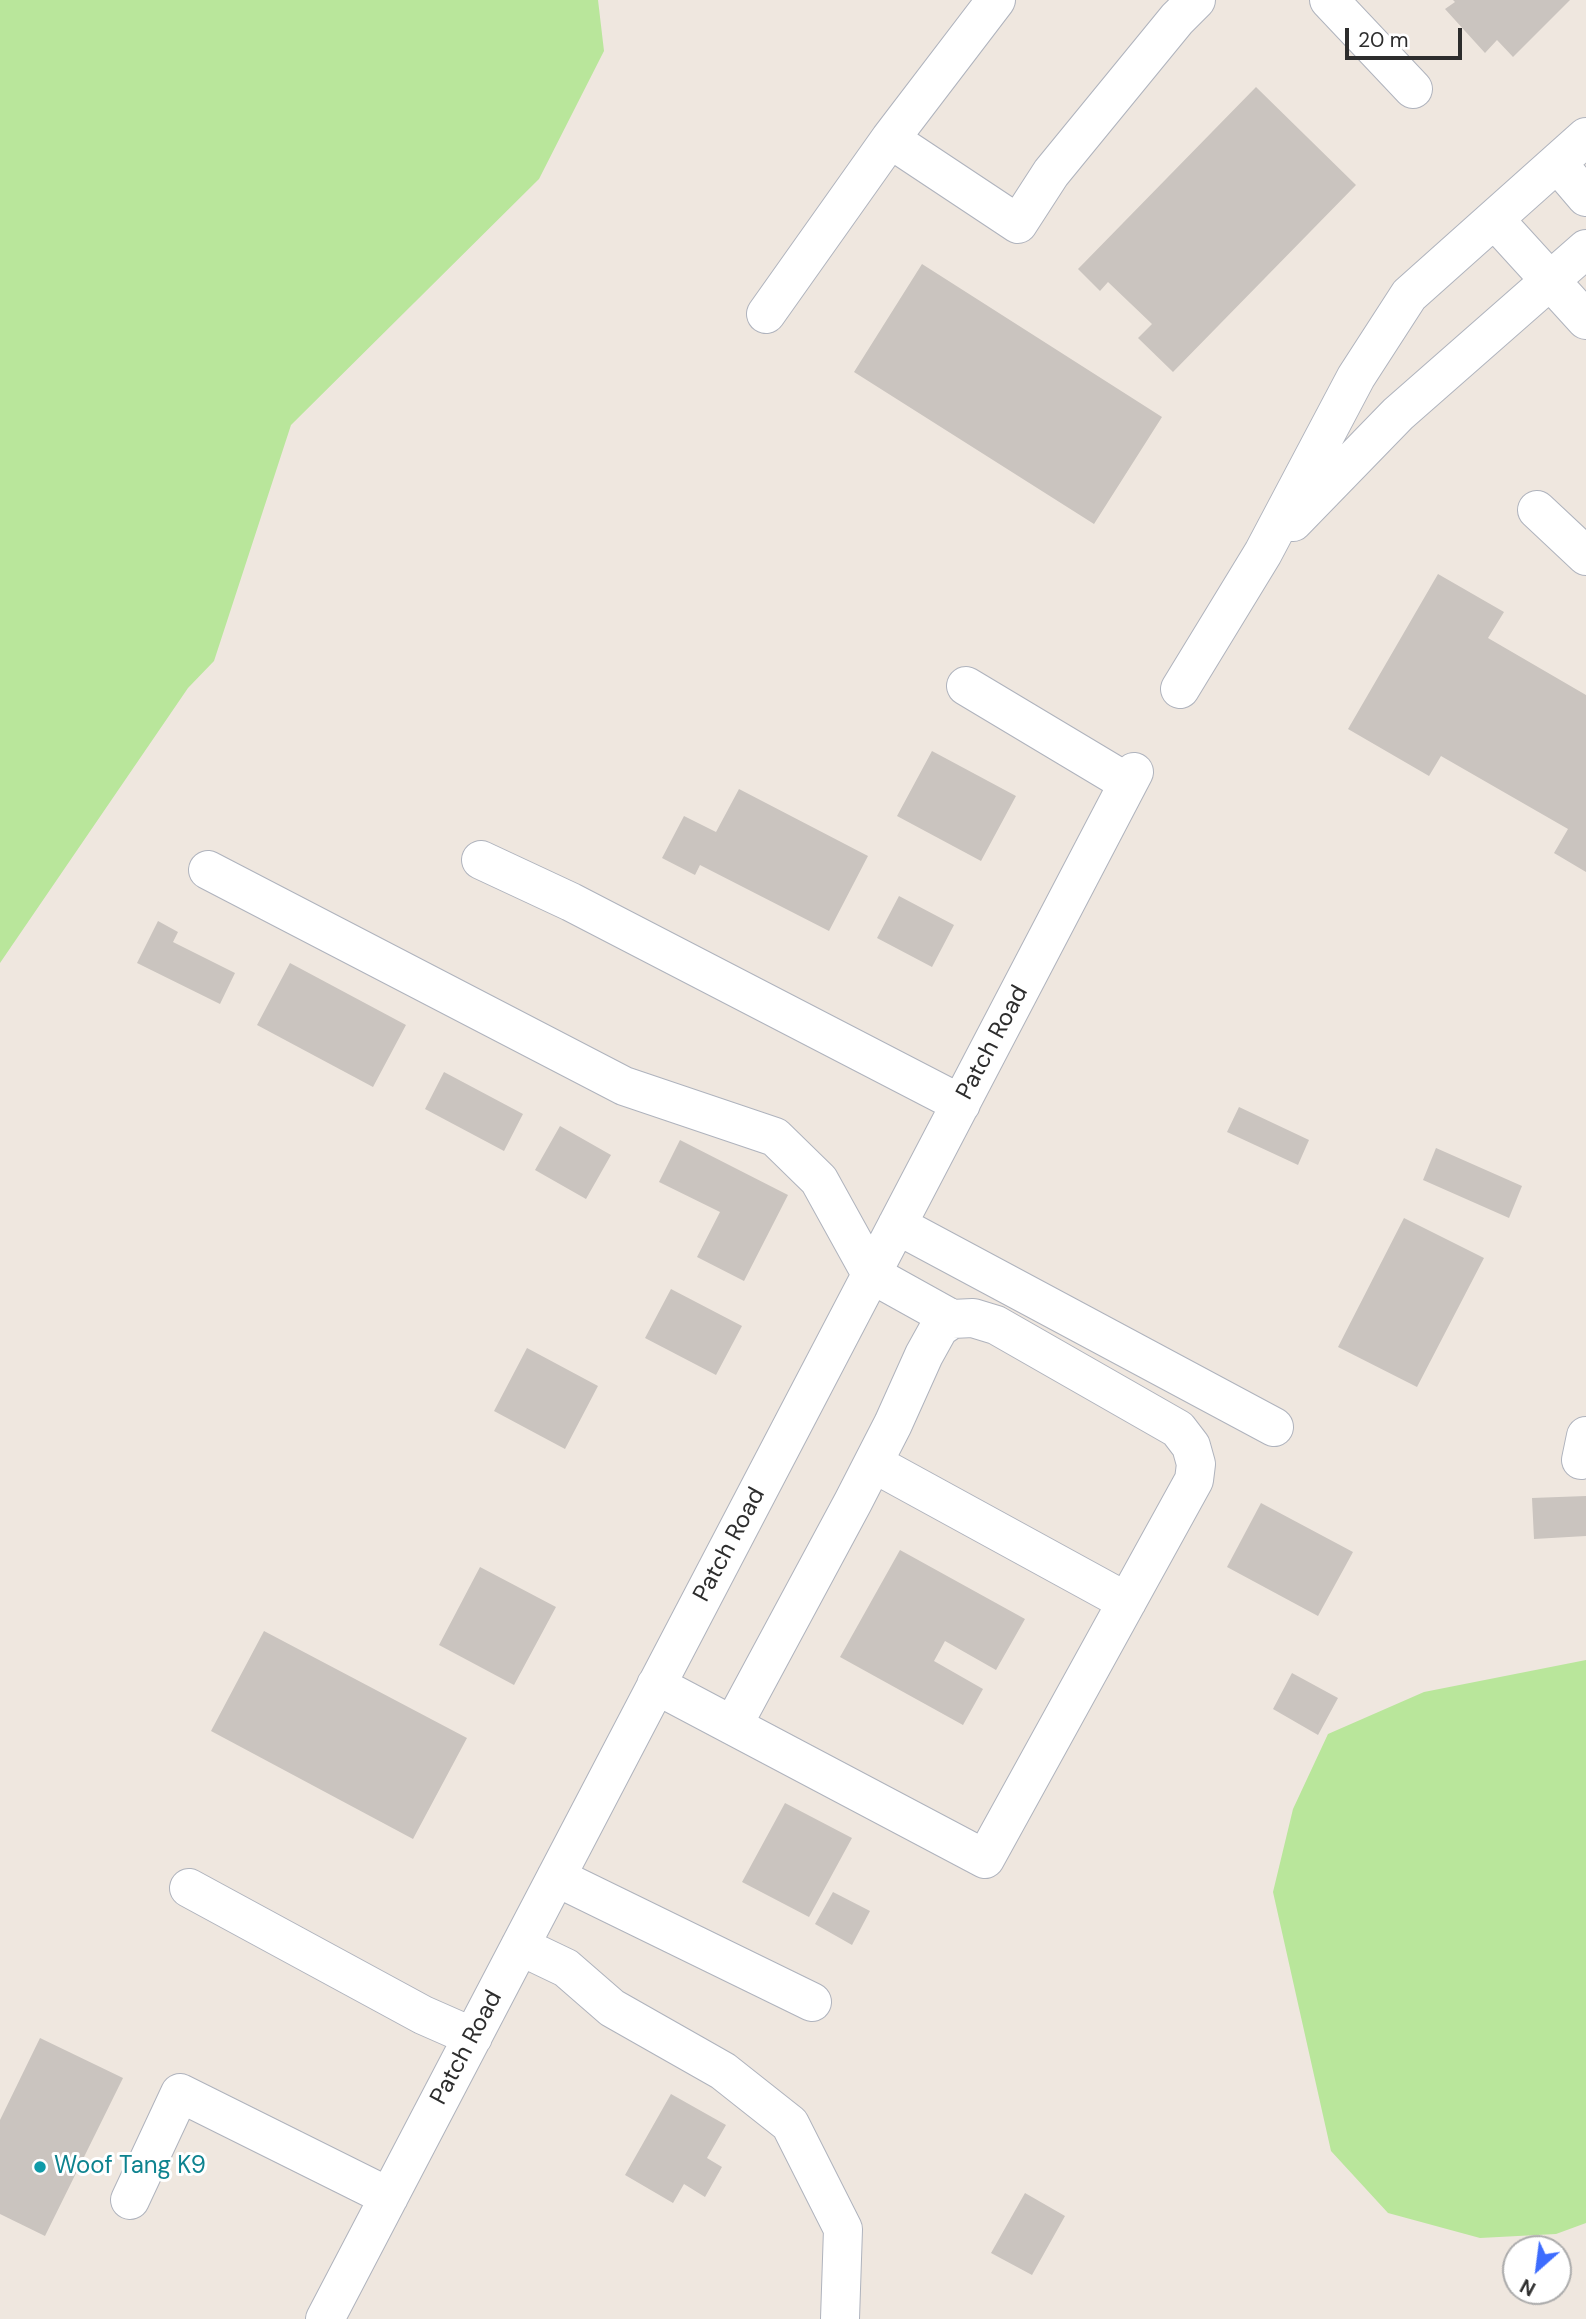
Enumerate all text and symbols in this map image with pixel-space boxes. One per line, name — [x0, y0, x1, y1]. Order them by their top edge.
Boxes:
scale bar — [1348, 14, 1465, 58]
text: 20 m — [1358, 26, 1409, 54]
street label: Patch Road — [951, 981, 1035, 1105]
street label: Patch Road — [688, 1483, 772, 1607]
street label: Patch Road — [425, 1986, 509, 2110]
place label: Woof Tang K9 — [54, 2153, 206, 2181]
marker: Woof Tang K9 — [32, 2159, 48, 2175]
north arrow — [1502, 2235, 1572, 2305]
text: N — [1516, 2273, 1540, 2302]

